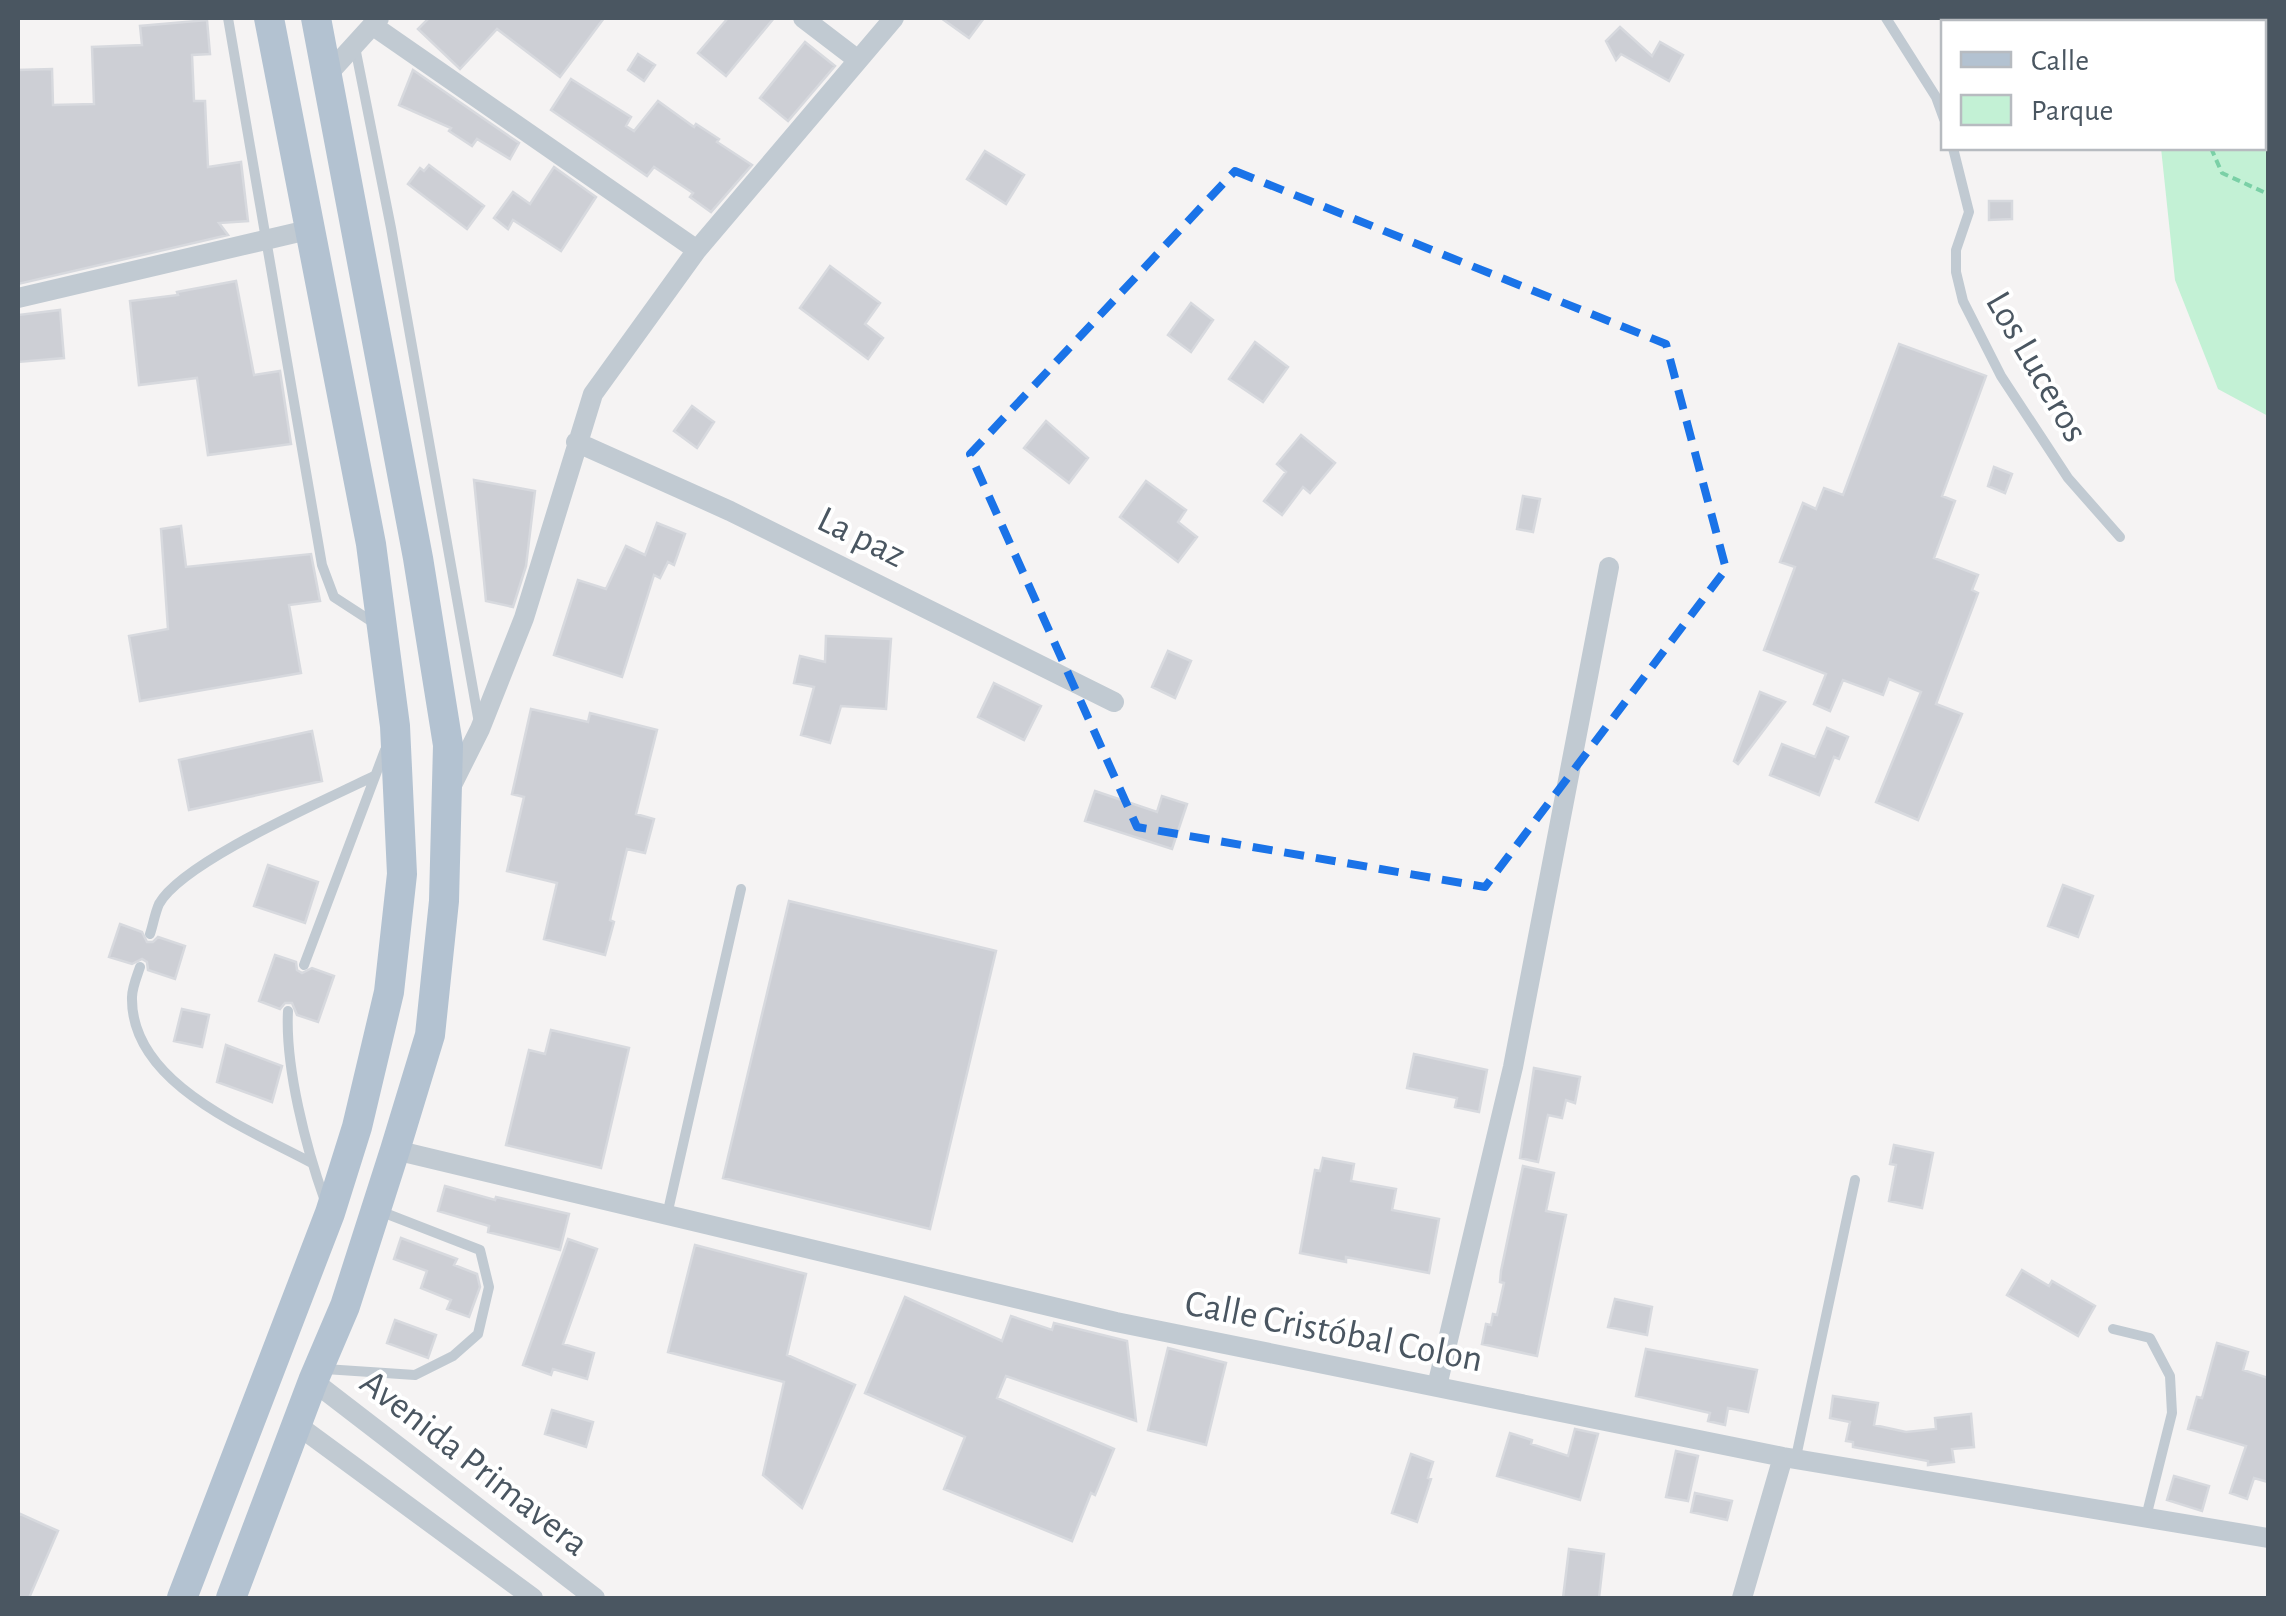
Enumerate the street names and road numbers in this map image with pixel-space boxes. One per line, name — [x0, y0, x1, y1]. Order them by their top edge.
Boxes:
street label: Los Luceros — [1978, 285, 2094, 449]
street label: La paz — [811, 501, 911, 575]
street label: Calle Cristóbal Colon — [1182, 1284, 1486, 1379]
street label: Avenida Primavera — [353, 1363, 595, 1564]

